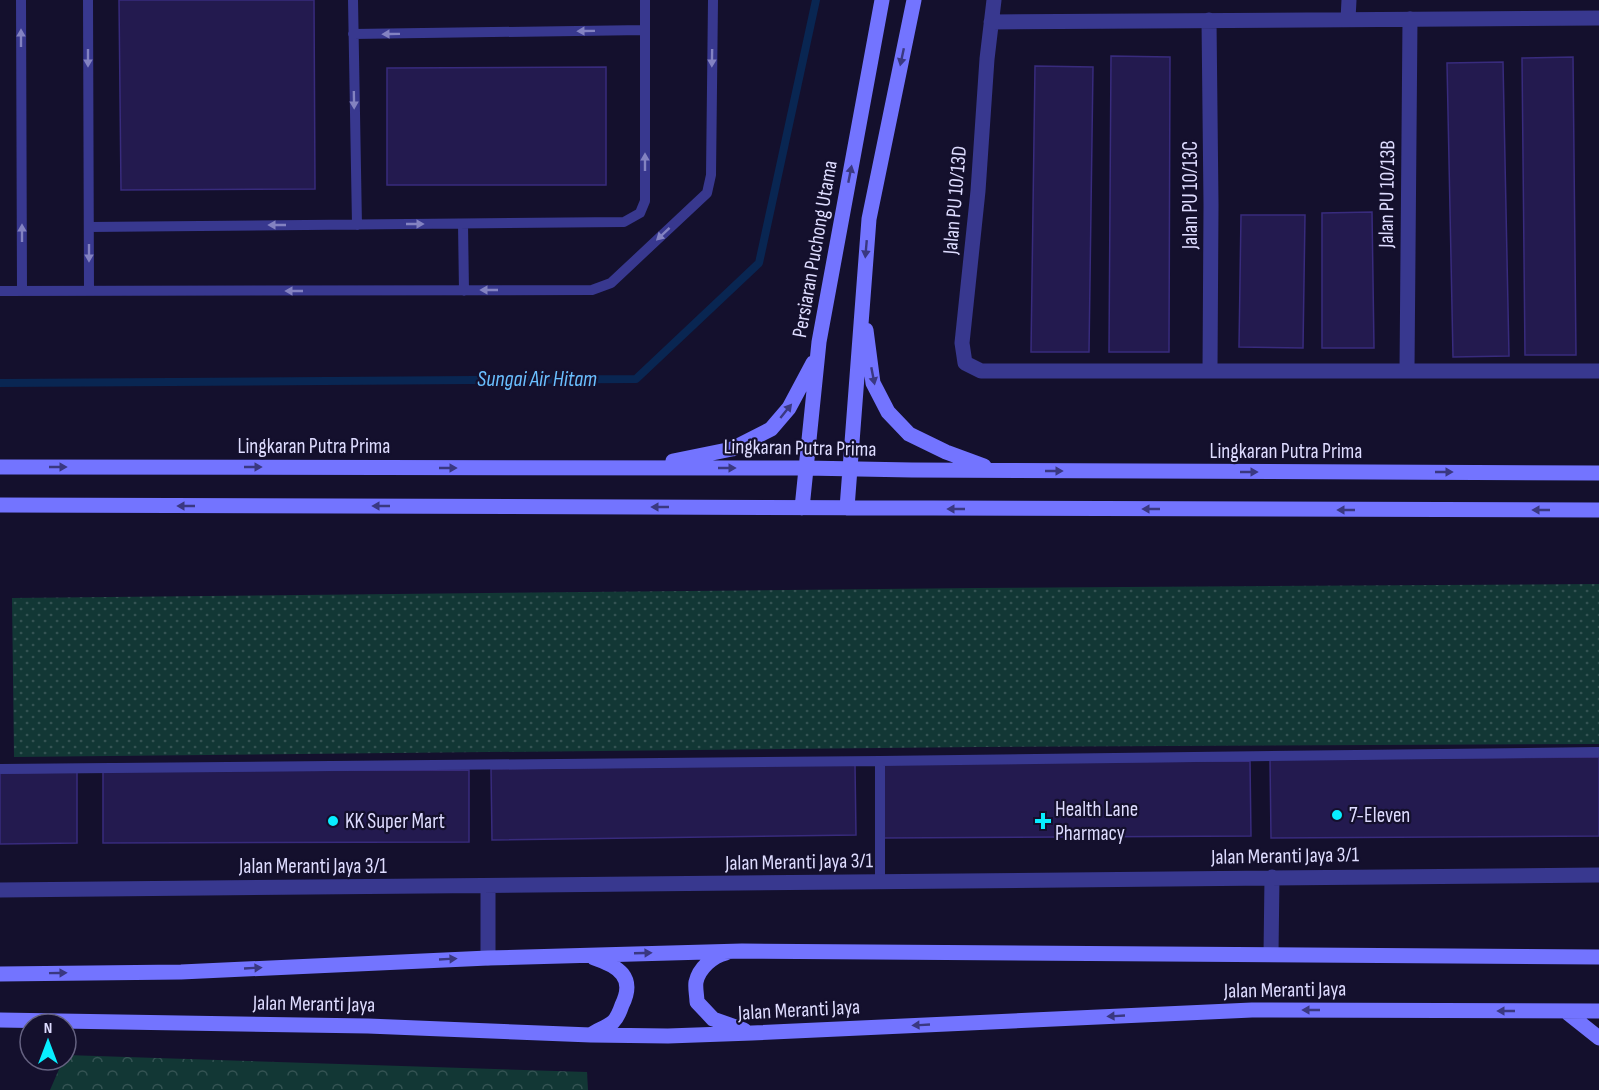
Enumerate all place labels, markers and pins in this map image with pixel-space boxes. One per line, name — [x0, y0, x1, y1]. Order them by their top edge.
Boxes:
place label: Health Lane Pharmacy — [1055, 797, 1138, 846]
place label: 7-Eleven — [1349, 803, 1410, 828]
marker: 7-Eleven — [1330, 808, 1344, 822]
place label: KK Super Mart — [345, 809, 445, 834]
marker: KK Super Mart — [326, 814, 340, 828]
marker: Health Lane Pharmacy — [1036, 814, 1050, 828]

